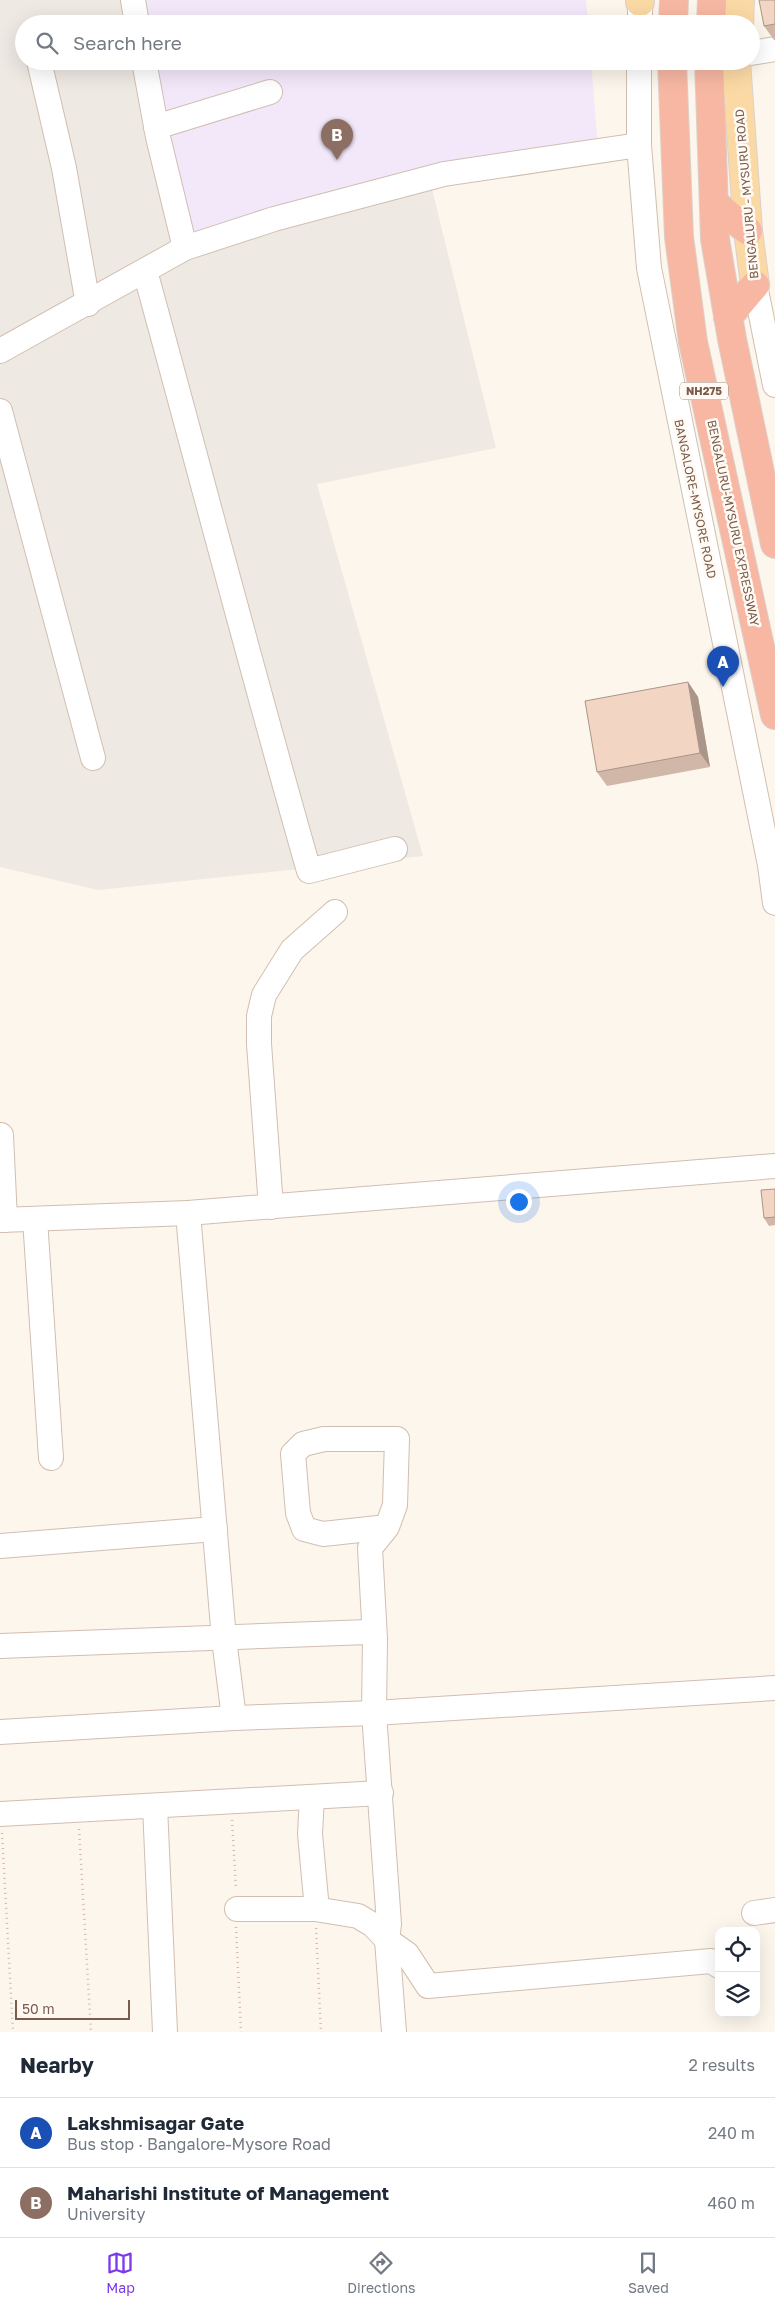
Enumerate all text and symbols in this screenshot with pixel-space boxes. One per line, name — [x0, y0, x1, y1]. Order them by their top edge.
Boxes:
search box — [15, 15, 760, 70]
icon: search — [33, 29, 61, 57]
text: Search here — [73, 31, 182, 54]
street label: BENGALURU - MYSURU ROAD — [732, 108, 761, 280]
pin: B — [321, 119, 353, 160]
road number: NH275 — [680, 382, 728, 400]
street label: BANGALORE-MYSORE ROAD — [671, 418, 720, 580]
street label: BENGALURU-MYSURU EXPRESSWAY — [704, 418, 763, 628]
pin: A — [707, 646, 739, 687]
your location — [506, 1189, 532, 1215]
map controls — [715, 1927, 760, 2017]
button: locate — [715, 1927, 760, 1972]
button: layers — [715, 1972, 760, 2017]
scale bar — [15, 1997, 130, 2020]
text: 50 m — [22, 2000, 55, 2017]
text: Nearby — [20, 2052, 94, 2078]
text: 2 results — [689, 2055, 755, 2075]
text: Lakshmisagar Gate — [67, 2111, 244, 2134]
text: A — [30, 2123, 42, 2143]
text: 240 m — [708, 2123, 755, 2143]
text: Bus stop · Bangalore-Mysore Road — [67, 2134, 331, 2154]
text: Maharishi Institute of Management — [67, 2181, 389, 2204]
text: B — [30, 2193, 42, 2213]
text: 460 m — [707, 2193, 755, 2213]
text: University — [67, 2204, 145, 2224]
tab: Map — [106, 2249, 135, 2296]
tab: Directions — [347, 2249, 416, 2296]
tab: Saved — [628, 2249, 669, 2296]

